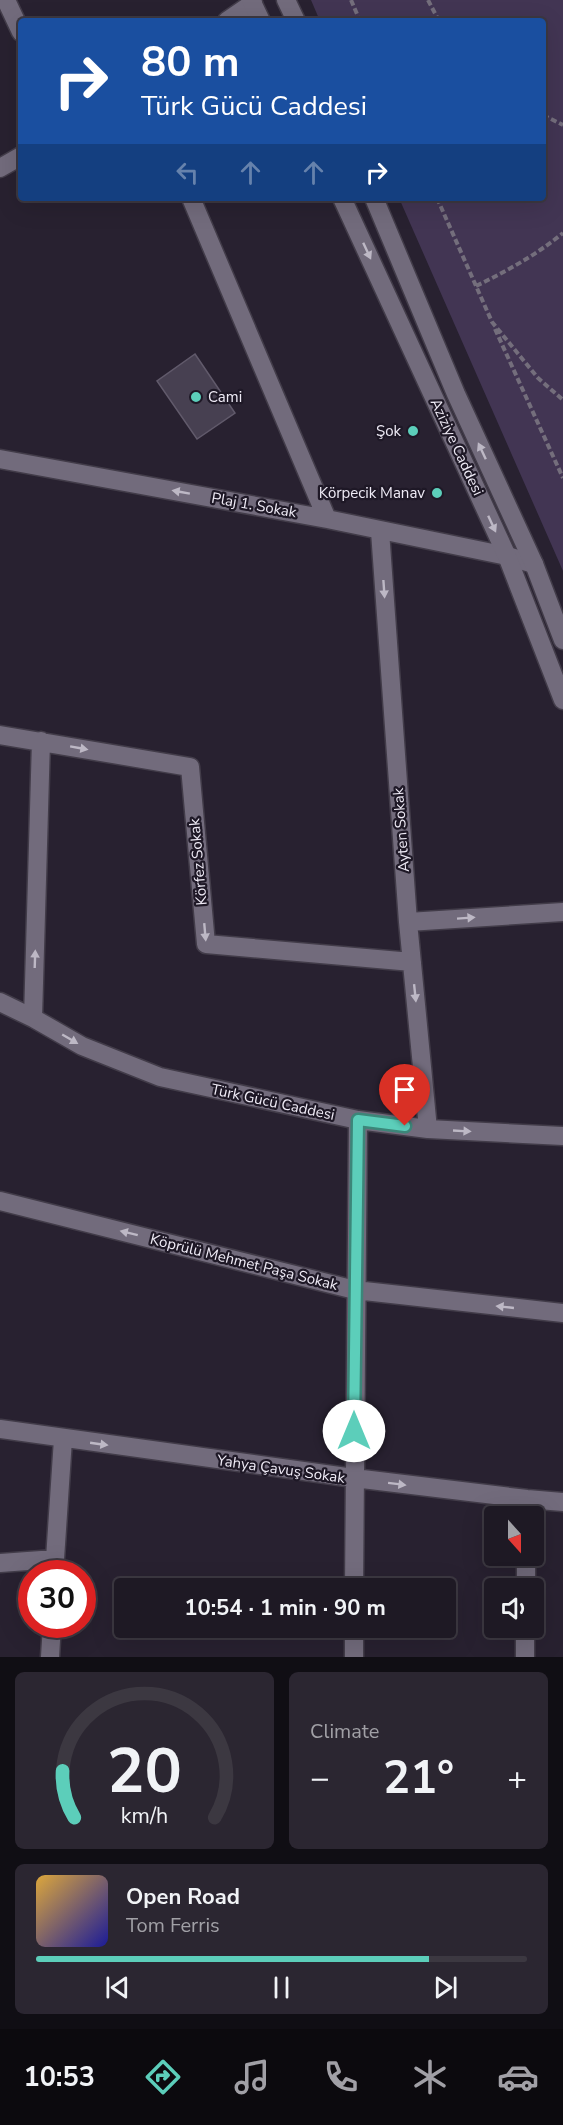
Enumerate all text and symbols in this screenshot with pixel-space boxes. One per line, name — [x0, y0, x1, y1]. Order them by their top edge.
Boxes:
text: 80 m — [141, 34, 240, 91]
icon: right — [42, 42, 120, 120]
text: Türk Gücü Caddesi — [141, 88, 367, 125]
icon: left — [171, 156, 204, 189]
icon: ahead — [234, 156, 267, 189]
icon: ahead — [297, 156, 330, 189]
icon: right — [360, 156, 393, 189]
one-way arrow — [362, 243, 371, 260]
place label: Cami — [208, 387, 242, 407]
marker: Cami — [189, 390, 203, 404]
street label: Aziziye Caddesi — [426, 395, 488, 499]
place label: Şok — [376, 421, 401, 441]
marker: Şok — [406, 424, 420, 438]
one-way arrow — [477, 442, 487, 460]
place label: Körpecik Manav — [319, 483, 425, 503]
marker: Körpecik Manav — [430, 486, 444, 500]
one-way arrow — [172, 487, 191, 496]
street label: Plaj 1. Sokak — [210, 488, 299, 522]
one-way arrow — [487, 515, 497, 533]
one-way arrow — [379, 580, 389, 599]
one-way arrow — [69, 743, 88, 752]
street label: Ayten Sokak — [388, 787, 414, 873]
street label: Körfez Sokak — [184, 817, 212, 906]
one-way arrow — [456, 914, 475, 923]
one-way arrow — [200, 923, 209, 942]
one-way arrow — [30, 950, 39, 969]
one-way arrow — [410, 984, 420, 1003]
one-way arrow — [62, 1034, 78, 1045]
pin — [379, 1064, 430, 1126]
icon: arrive — [388, 1073, 421, 1106]
street label: Türk Gücü Caddesi — [210, 1079, 336, 1125]
one-way arrow — [453, 1126, 472, 1135]
one-way arrow — [120, 1228, 138, 1238]
street label: Köprülü Mehmet Paşa Sokak — [148, 1229, 340, 1295]
one-way arrow — [495, 1302, 514, 1311]
position arrow — [322, 1399, 386, 1463]
one-way arrow — [90, 1439, 109, 1448]
street label: Yahya Çavuş Sokak — [215, 1450, 347, 1488]
one-way arrow — [387, 1479, 406, 1488]
north arrow — [484, 1506, 544, 1566]
map controls — [484, 1506, 544, 1638]
speed limit sign: 30 — [18, 1560, 96, 1638]
button: sound — [484, 1578, 544, 1638]
text: 10:54 · 1 min · 90 m — [184, 1593, 386, 1623]
text: Climate — [310, 1718, 379, 1745]
text: 20 — [107, 1729, 182, 1814]
text: 21° — [383, 1748, 454, 1809]
text: − — [310, 1756, 330, 1801]
text: + — [507, 1756, 527, 1801]
text: km/h — [121, 1801, 168, 1831]
text: Open Road — [126, 1882, 240, 1912]
text: Tom Ferris — [126, 1912, 220, 1939]
icon: previous — [101, 1971, 134, 2004]
icon: pause — [265, 1971, 298, 2004]
icon: next — [429, 1971, 462, 2004]
icon: directions — [142, 2056, 184, 2098]
icon: music — [231, 2056, 273, 2098]
icon: phone — [320, 2056, 362, 2098]
icon: climate — [409, 2056, 451, 2098]
icon: car — [497, 2056, 539, 2098]
text: 10:53 — [23, 2059, 95, 2096]

